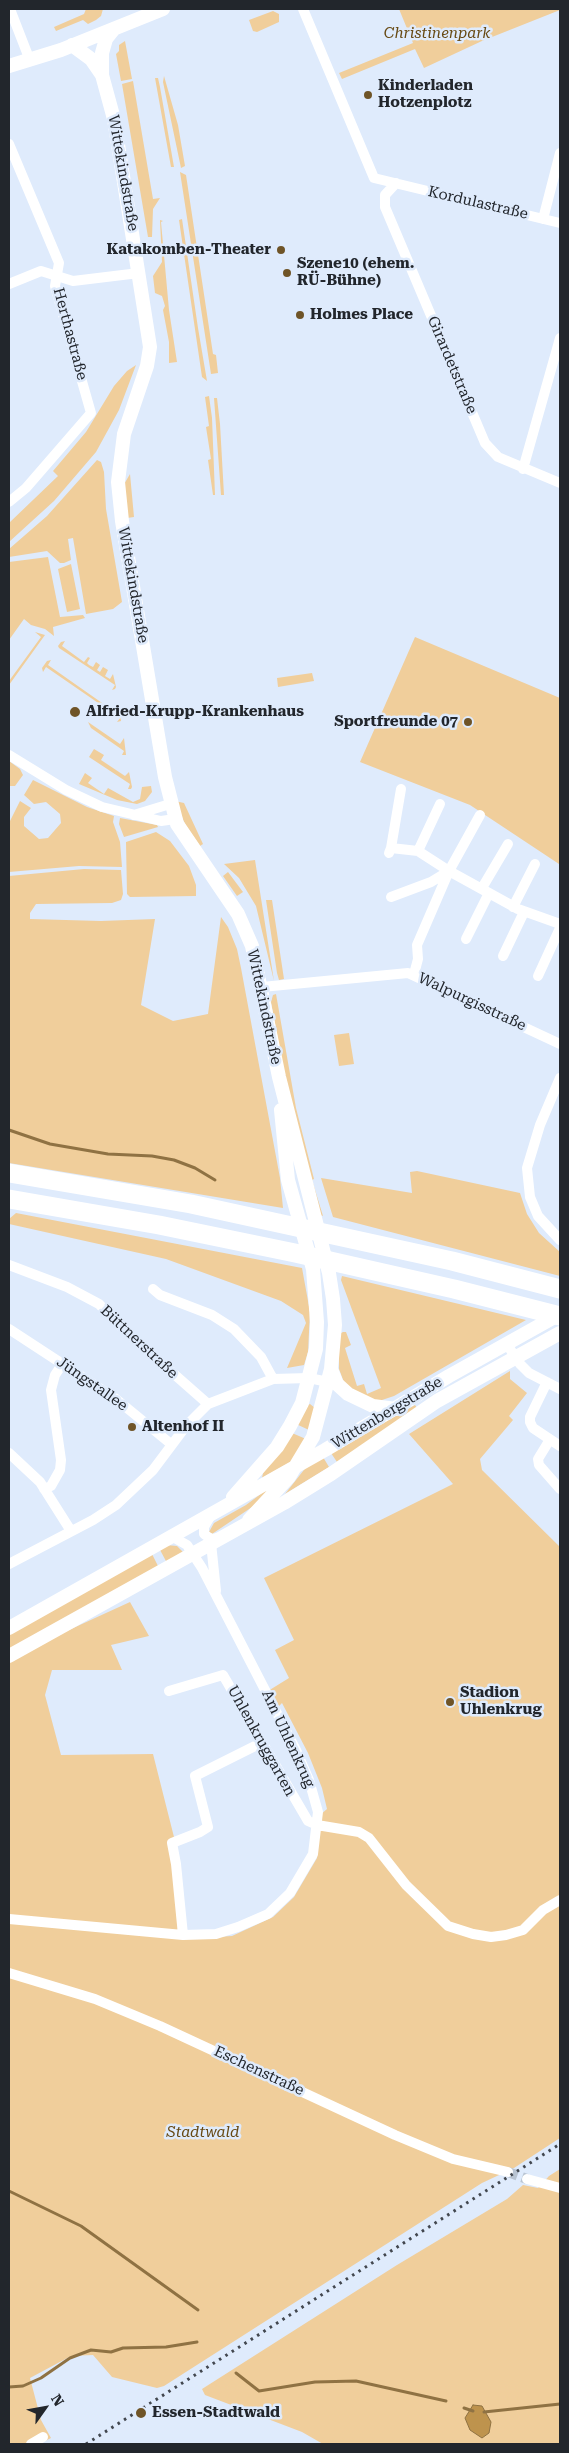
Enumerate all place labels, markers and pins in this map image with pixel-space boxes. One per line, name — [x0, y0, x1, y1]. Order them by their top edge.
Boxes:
place label: Kinderladen Hotzenplotz — [378, 77, 473, 112]
marker: Kinderladen Hotzenplotz — [362, 89, 374, 101]
place label: Katakomben-Theater — [107, 241, 271, 259]
marker: Katakomben-Theater — [275, 244, 287, 256]
place label: Szene10 (ehem. RÜ-Bühne) — [297, 255, 414, 290]
marker: Szene10 (ehem. RÜ-Bühne) — [281, 267, 293, 279]
place label: Holmes Place — [310, 306, 413, 324]
marker: Holmes Place — [294, 309, 306, 321]
place label: Alfried-Krupp-Krankenhaus — [86, 703, 304, 721]
marker: Alfried-Krupp-Krankenhaus — [68, 705, 82, 719]
place label: Sportfreunde 07 — [334, 713, 458, 731]
marker: Sportfreunde 07 — [462, 716, 474, 728]
place label: Altenhof II — [142, 1418, 224, 1436]
marker: Altenhof II — [126, 1421, 138, 1433]
place label: Stadion Uhlenkrug — [460, 1684, 542, 1719]
marker: Stadion Uhlenkrug — [444, 1696, 456, 1708]
place label: Essen-Stadtwald — [152, 2404, 280, 2422]
marker: Essen-Stadtwald — [134, 2406, 148, 2420]

